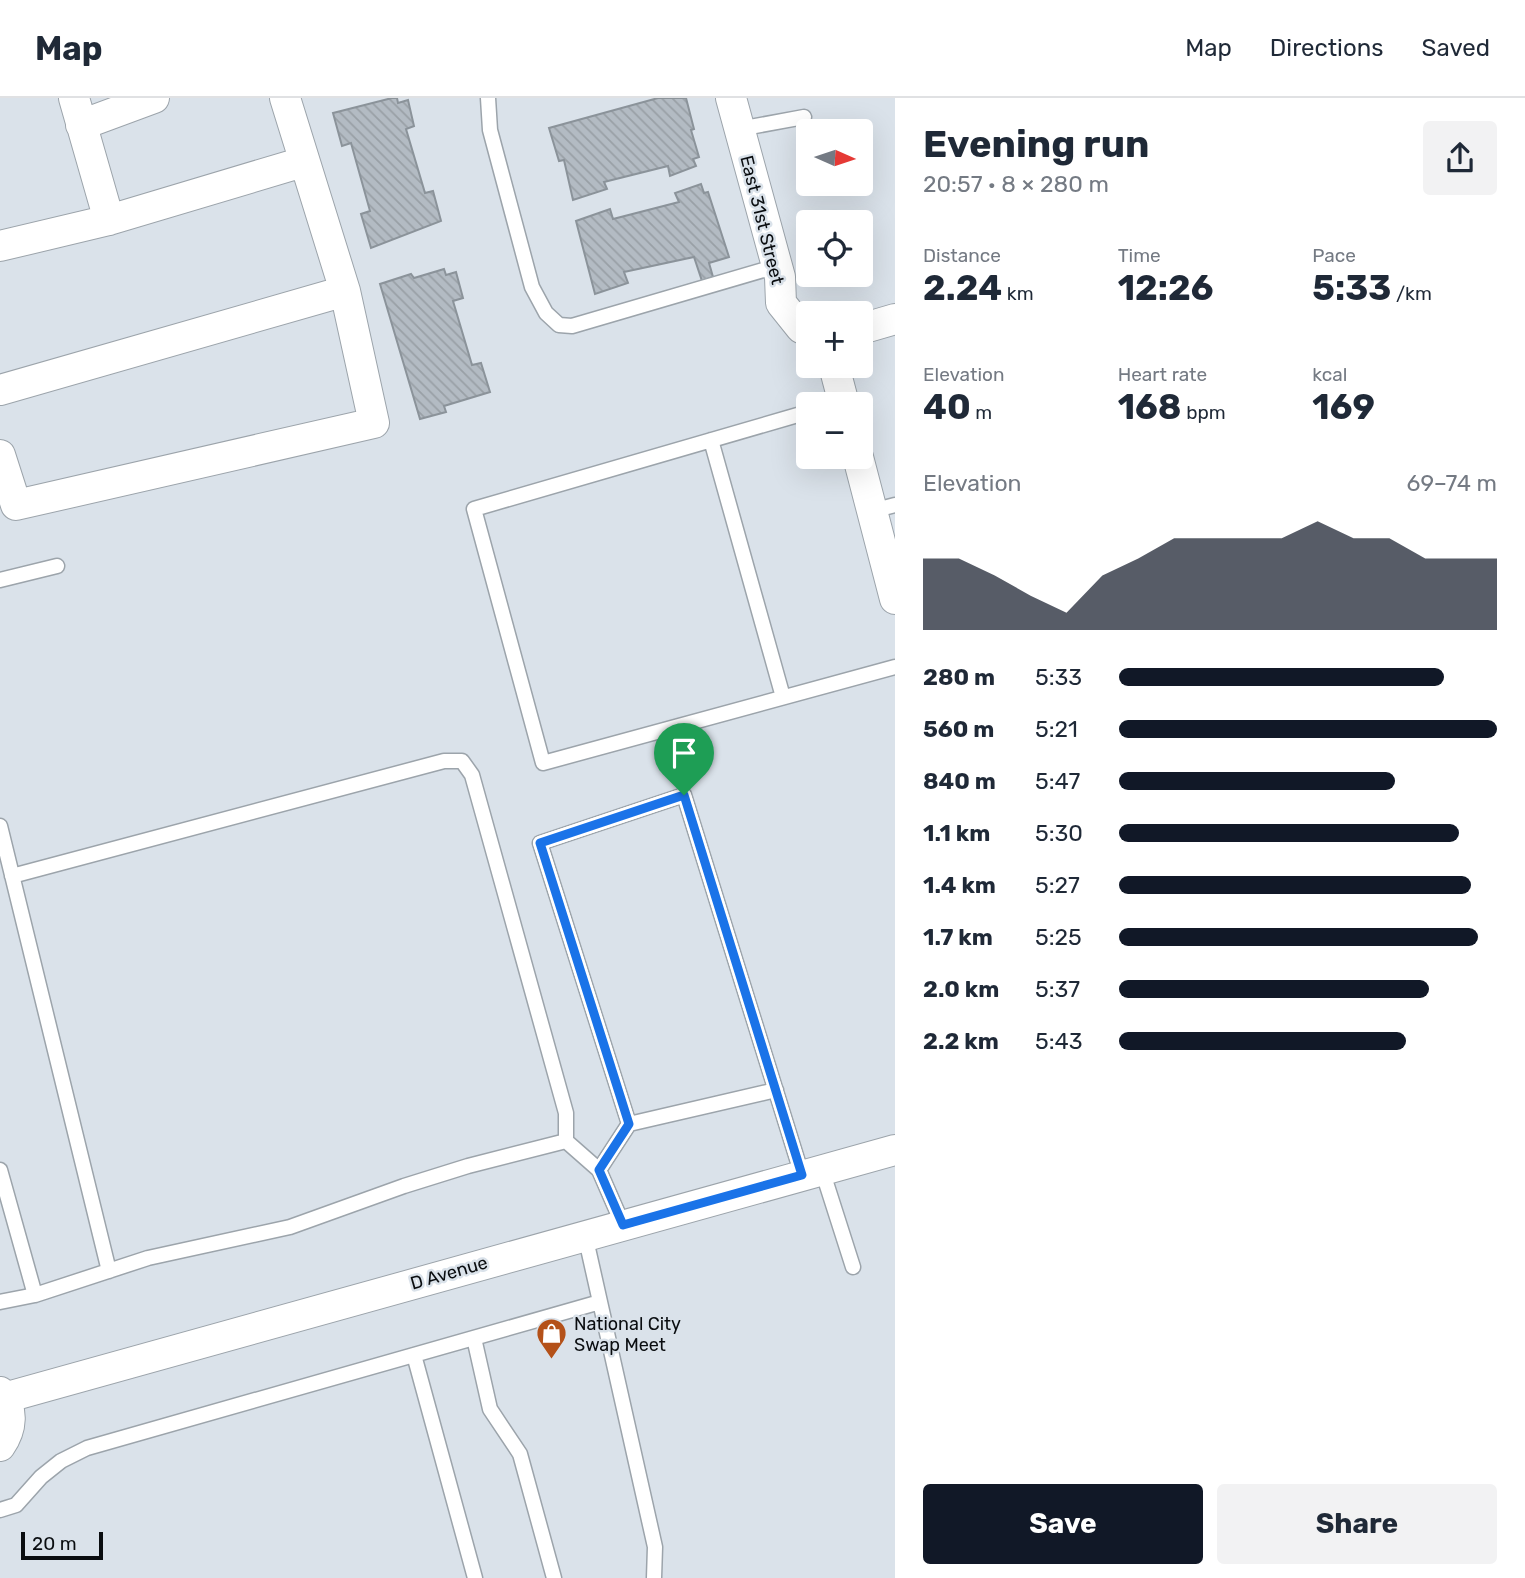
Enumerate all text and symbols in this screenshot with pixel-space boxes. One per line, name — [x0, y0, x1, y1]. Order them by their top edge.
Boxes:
text: Map — [35, 29, 103, 68]
text: Map — [1185, 34, 1232, 62]
text: Directions — [1270, 34, 1383, 62]
text: Saved — [1421, 34, 1490, 62]
north arrow — [796, 119, 873, 196]
map controls — [796, 119, 873, 469]
text: Evening run — [923, 121, 1149, 167]
button: share — [1423, 121, 1497, 195]
street label: East 31st Street — [735, 153, 789, 287]
text: 20:57 · 8 × 280 m — [923, 170, 1109, 198]
button: locate — [796, 210, 873, 287]
text: Distance — [923, 244, 1001, 267]
text: Time — [1118, 244, 1161, 267]
text: Pace — [1312, 244, 1356, 267]
text: 2.24 — [923, 267, 1002, 309]
text: 12:26 — [1118, 267, 1214, 309]
text: 5:33 — [1312, 267, 1391, 309]
text: km — [1002, 282, 1034, 305]
text: /km — [1391, 282, 1432, 305]
button: + — [796, 301, 873, 378]
text: Elevation — [923, 363, 1004, 386]
text: Heart rate — [1118, 363, 1207, 386]
text: kcal — [1312, 363, 1347, 386]
text: 40 — [923, 386, 971, 428]
text: 168 — [1118, 386, 1182, 428]
text: 169 — [1312, 386, 1375, 428]
button: − — [796, 392, 873, 469]
text: m — [971, 401, 992, 424]
text: bpm — [1182, 401, 1226, 424]
text: Elevation — [923, 469, 1022, 497]
text: 69–74 m — [1407, 469, 1497, 497]
text: 280 m — [923, 663, 995, 691]
text: 5:33 — [1035, 663, 1082, 691]
text: 560 m — [923, 715, 994, 743]
text: 5:21 — [1035, 715, 1078, 743]
pin — [654, 723, 714, 795]
icon: arrive — [665, 734, 703, 772]
text: 840 m — [923, 767, 996, 795]
text: 5:47 — [1035, 767, 1080, 795]
text: 1.1 km — [923, 819, 990, 847]
text: 5:30 — [1035, 819, 1083, 847]
text: 1.4 km — [923, 871, 996, 899]
text: 5:27 — [1035, 871, 1080, 899]
text: 1.7 km — [923, 923, 993, 951]
text: 5:25 — [1035, 923, 1082, 951]
text: 2.0 km — [923, 975, 999, 1003]
text: 5:37 — [1035, 975, 1080, 1003]
text: 2.2 km — [923, 1027, 999, 1055]
text: 5:43 — [1035, 1027, 1083, 1055]
street label: D Avenue — [408, 1251, 490, 1295]
place label: National City Swap Meet — [574, 1313, 681, 1356]
shop icon: National City Swap Meet — [534, 1317, 568, 1361]
button: Save — [923, 1484, 1203, 1564]
button: Share — [1217, 1484, 1497, 1564]
scale bar — [21, 1529, 103, 1561]
text: 20 m — [32, 1532, 77, 1555]

